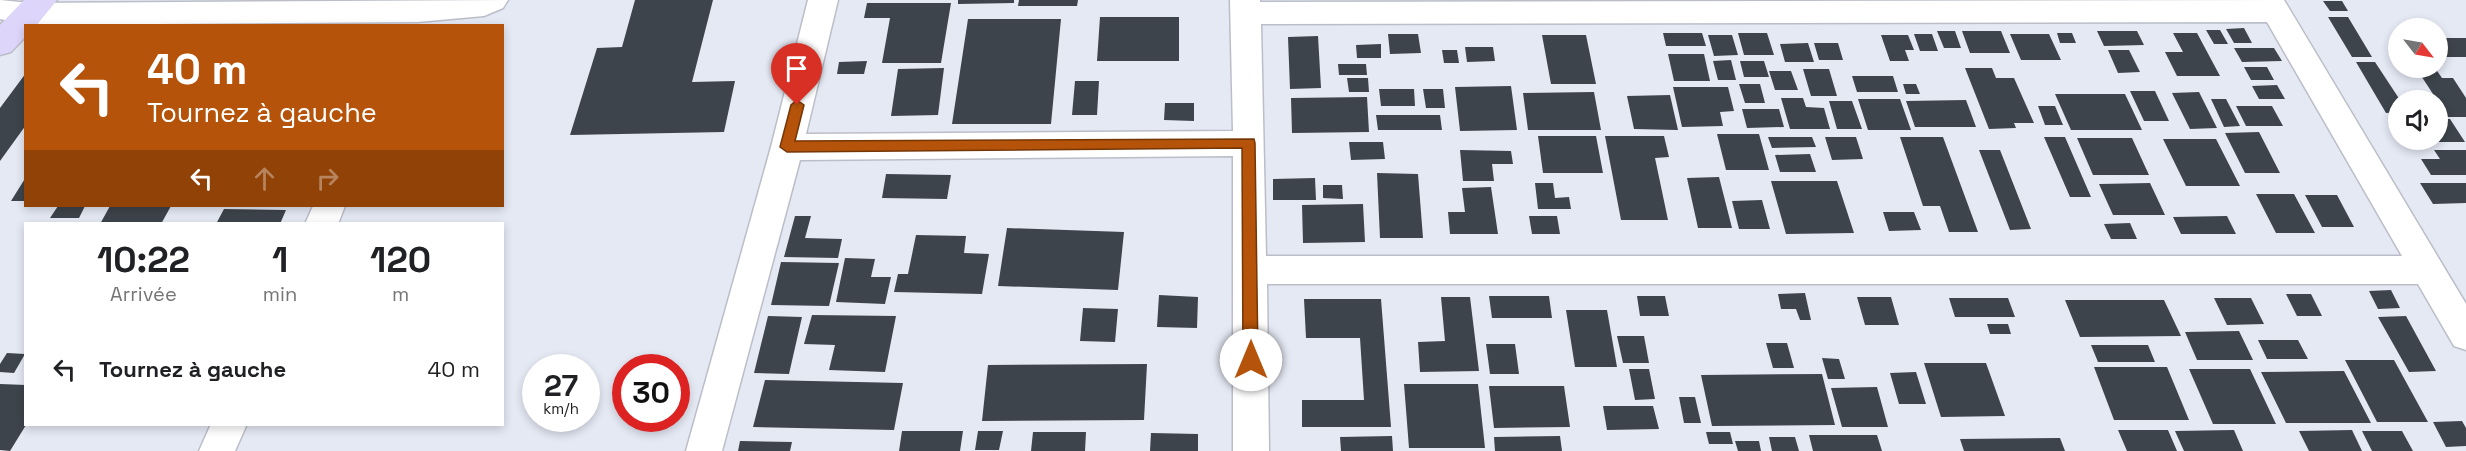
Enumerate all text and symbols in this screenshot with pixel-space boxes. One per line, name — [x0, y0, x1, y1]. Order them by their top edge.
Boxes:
north arrow — [2388, 18, 2448, 78]
map controls — [2388, 18, 2448, 150]
text: 40 m — [147, 43, 247, 96]
pin — [771, 43, 822, 105]
icon: left — [48, 48, 126, 126]
icon: arrive — [780, 52, 813, 85]
button: sound — [2388, 90, 2448, 150]
text: Tournez à gauche — [147, 95, 377, 130]
icon: left — [185, 162, 218, 195]
icon: ahead — [248, 162, 281, 195]
icon: right — [311, 162, 344, 195]
text: 10:22 — [97, 237, 190, 283]
text: 1 — [272, 237, 288, 283]
text: 120 — [370, 237, 431, 283]
text: Arrivée — [110, 281, 177, 307]
text: min — [263, 281, 297, 307]
text: m — [392, 281, 409, 307]
position arrow — [1219, 328, 1283, 392]
icon: left — [48, 353, 81, 386]
speed limit sign: 30 — [612, 354, 690, 432]
text: Tournez à gauche — [99, 355, 286, 383]
text: 40 m — [428, 355, 480, 383]
text: 27 — [544, 366, 578, 405]
text: km/h — [543, 399, 579, 418]

